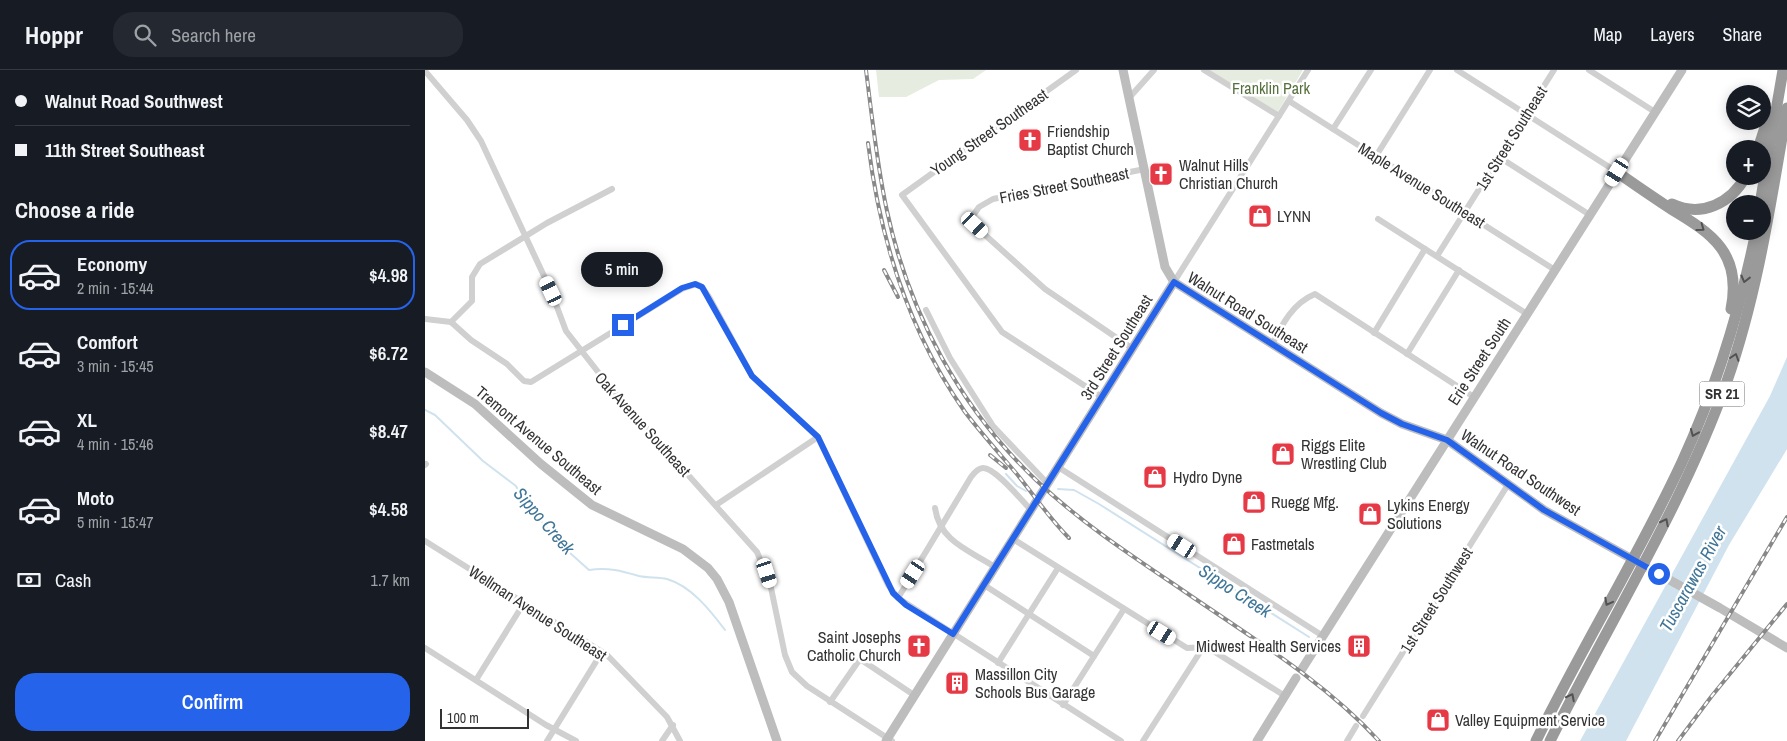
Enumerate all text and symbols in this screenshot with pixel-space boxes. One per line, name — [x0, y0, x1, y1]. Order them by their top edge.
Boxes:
search box — [113, 12, 463, 57]
text: Hoppr — [25, 19, 83, 51]
icon: search — [131, 21, 159, 49]
text: Search here — [171, 22, 256, 48]
text: Map — [1594, 22, 1622, 47]
text: Layers — [1650, 22, 1695, 47]
text: Share — [1723, 22, 1762, 47]
park label: Franklin Park — [1232, 77, 1310, 99]
street label: 1st Street Southeast — [1470, 81, 1552, 194]
street label: Young Street Southeast — [926, 83, 1052, 181]
map controls — [1726, 85, 1771, 240]
button: layers — [1726, 85, 1771, 130]
text: Walnut Road Southwest — [45, 88, 223, 114]
place label: Friendship Baptist Church — [1047, 120, 1134, 160]
church icon: Friendship Baptist Church — [1017, 127, 1043, 153]
text: 11th Street Southeast — [45, 137, 204, 163]
street label: Maple Avenue Southeast — [1354, 137, 1490, 233]
button: + — [1726, 140, 1771, 185]
place label: Walnut Hills Christian Church — [1179, 154, 1278, 194]
car — [1602, 155, 1631, 189]
church icon: Walnut Hills Christian Church — [1148, 161, 1174, 187]
street label: Fries Street Southeast — [997, 162, 1131, 208]
text: Choose a ride — [15, 195, 134, 225]
button: − — [1726, 195, 1771, 240]
shop icon: LYNN — [1247, 203, 1273, 229]
place label: LYNN — [1277, 205, 1311, 227]
car — [958, 209, 991, 241]
one-way arrow — [1695, 222, 1705, 231]
text: Economy — [77, 251, 147, 277]
callout: 5 min — [582, 252, 664, 288]
icon: car — [17, 253, 62, 298]
text: 5 min — [605, 258, 639, 280]
text: $4.98 — [369, 262, 408, 288]
street label: Walnut Road Southeast — [1184, 266, 1313, 358]
car — [537, 274, 564, 308]
one-way arrow — [1740, 274, 1751, 283]
text: 2 min · 15:44 — [77, 277, 154, 299]
street label: 3rd Street Southeast — [1075, 290, 1157, 404]
street label: Erie Street South — [1442, 313, 1516, 409]
route end — [612, 314, 634, 336]
text: Comfort — [77, 329, 138, 355]
icon: car — [17, 331, 62, 376]
text: $6.72 — [369, 340, 408, 366]
one-way arrow — [1729, 353, 1739, 361]
text: 3 min · 15:45 — [77, 355, 154, 377]
street label: Oak Avenue Southeast — [590, 367, 696, 481]
street label: Tremont Avenue Southeast — [471, 381, 607, 500]
road number: SR 21 — [1699, 382, 1745, 406]
text: XL — [77, 407, 97, 433]
icon: car — [17, 409, 62, 454]
text: $8.47 — [369, 418, 408, 444]
street label: Walnut Road Southwest — [1457, 424, 1586, 521]
one-way arrow — [1690, 428, 1701, 437]
text: 4 min · 15:46 — [77, 433, 154, 455]
place label: Riggs Elite Wrestling Club — [1301, 434, 1387, 474]
shop icon: Riggs Elite Wrestling Club — [1270, 441, 1296, 467]
shop icon: Hydro Dyne — [1142, 464, 1168, 490]
place label: Hydro Dyne — [1173, 466, 1242, 488]
water label: Sippo Creek — [508, 482, 581, 560]
text: Moto — [77, 485, 114, 511]
icon: car — [17, 487, 62, 532]
shop icon: Ruegg Mfg. — [1241, 489, 1267, 515]
place label: Ruegg Mfg. — [1271, 491, 1339, 513]
place label: Lykins Energy Solutions — [1387, 494, 1470, 534]
text: $4.58 — [369, 496, 408, 522]
shop icon: Lykins Energy Solutions — [1357, 501, 1383, 527]
text: 5 min · 15:47 — [77, 511, 154, 533]
one-way arrow — [1659, 519, 1669, 528]
water label: Tuscarawas River — [1653, 520, 1733, 636]
shop icon: Fastmetals — [1221, 531, 1247, 557]
car — [1165, 532, 1198, 560]
place label: Fastmetals — [1251, 533, 1315, 555]
street label: 1st Street Southwest — [1395, 543, 1478, 657]
car — [755, 556, 778, 590]
car — [898, 557, 927, 591]
water label: Sippo Creek — [1194, 558, 1277, 624]
street label: Wellman Avenue Southeast — [465, 560, 612, 666]
route start — [1648, 563, 1670, 585]
icon: cash — [15, 566, 43, 594]
text: Cash — [55, 567, 91, 593]
text: 1.7 km — [371, 569, 410, 591]
one-way arrow — [1604, 597, 1614, 606]
car — [1145, 619, 1178, 647]
place label: Saint Josephs Catholic Church — [807, 626, 901, 666]
church icon: Saint Josephs Catholic Church — [906, 633, 932, 659]
building icon: Midwest Health Services — [1346, 633, 1372, 659]
place label: Midwest Health Services — [1196, 635, 1341, 657]
place label: Massillon City Schools Bus Garage — [975, 663, 1095, 703]
building icon: Massillon City Schools Bus Garage — [944, 670, 970, 696]
button: Confirm — [15, 673, 410, 731]
one-way arrow — [1565, 694, 1575, 703]
scale bar — [440, 706, 529, 729]
shop icon: Valley Equipment Service — [1425, 707, 1451, 733]
text: 100 m — [447, 709, 479, 727]
place label: Valley Equipment Service — [1455, 709, 1605, 731]

